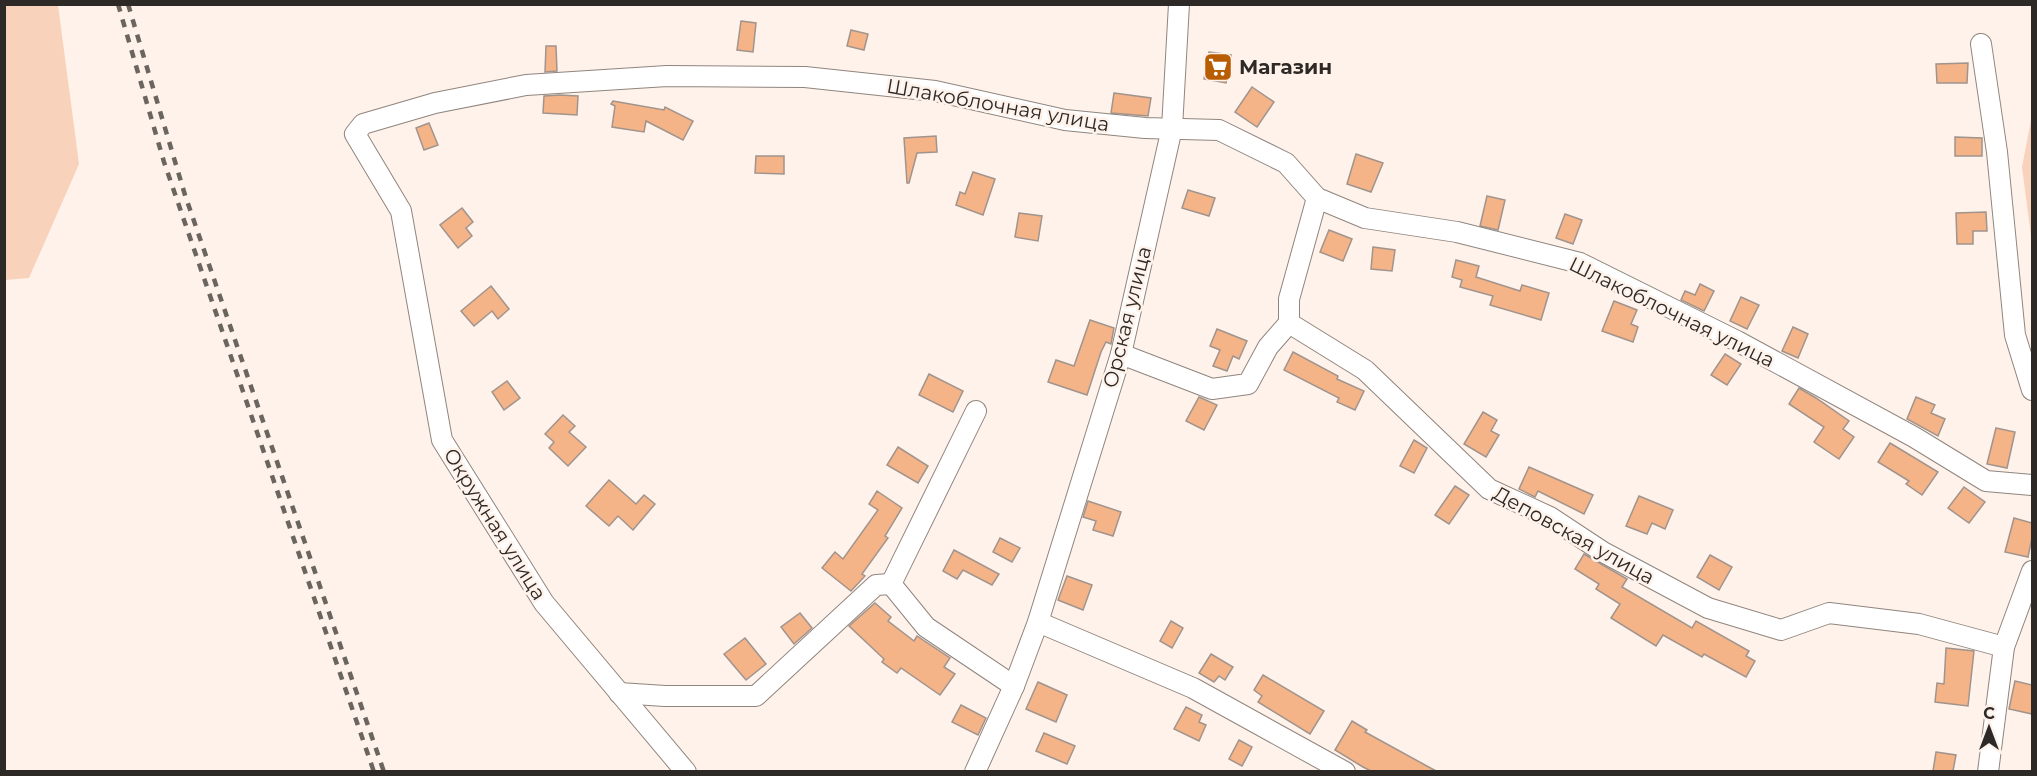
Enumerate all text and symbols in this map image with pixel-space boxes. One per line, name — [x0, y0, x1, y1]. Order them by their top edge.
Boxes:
supermarket icon: Магазин — [1202, 51, 1234, 83]
place label: Магазин — [1239, 55, 1332, 79]
street label: Шлакоблочная улица — [885, 74, 1111, 136]
street label: Орская улица — [1098, 244, 1156, 390]
street label: Шлакоблочная улица — [1565, 252, 1779, 372]
street label: Окружная улица — [439, 444, 551, 604]
street label: Деповская улица — [1489, 481, 1659, 589]
north arrow — [1959, 698, 2019, 758]
text: С — [1983, 704, 1995, 723]

